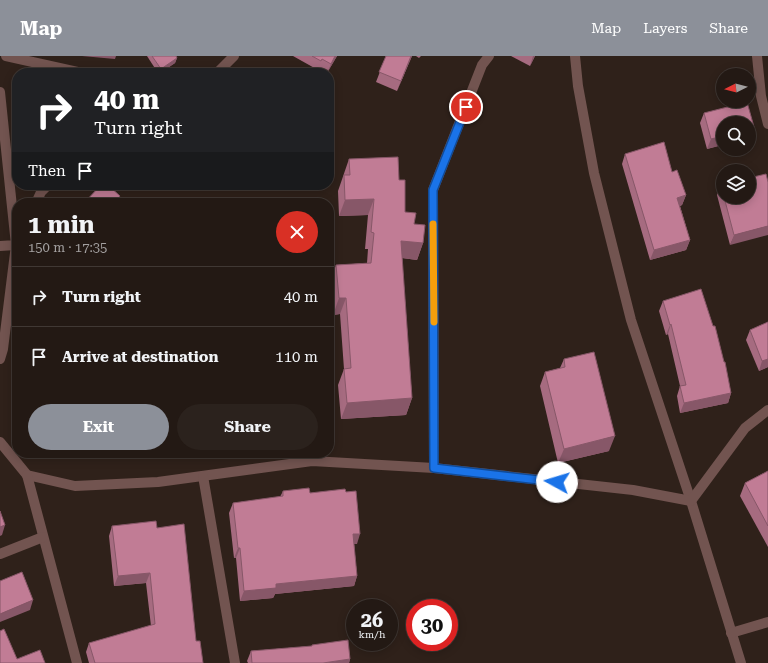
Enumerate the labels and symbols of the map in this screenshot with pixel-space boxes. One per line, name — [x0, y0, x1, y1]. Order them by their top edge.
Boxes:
north arrow — [716, 68, 756, 108]
pin — [449, 90, 483, 124]
position arrow — [536, 461, 578, 503]
speed limit sign: 30 — [406, 599, 458, 651]

